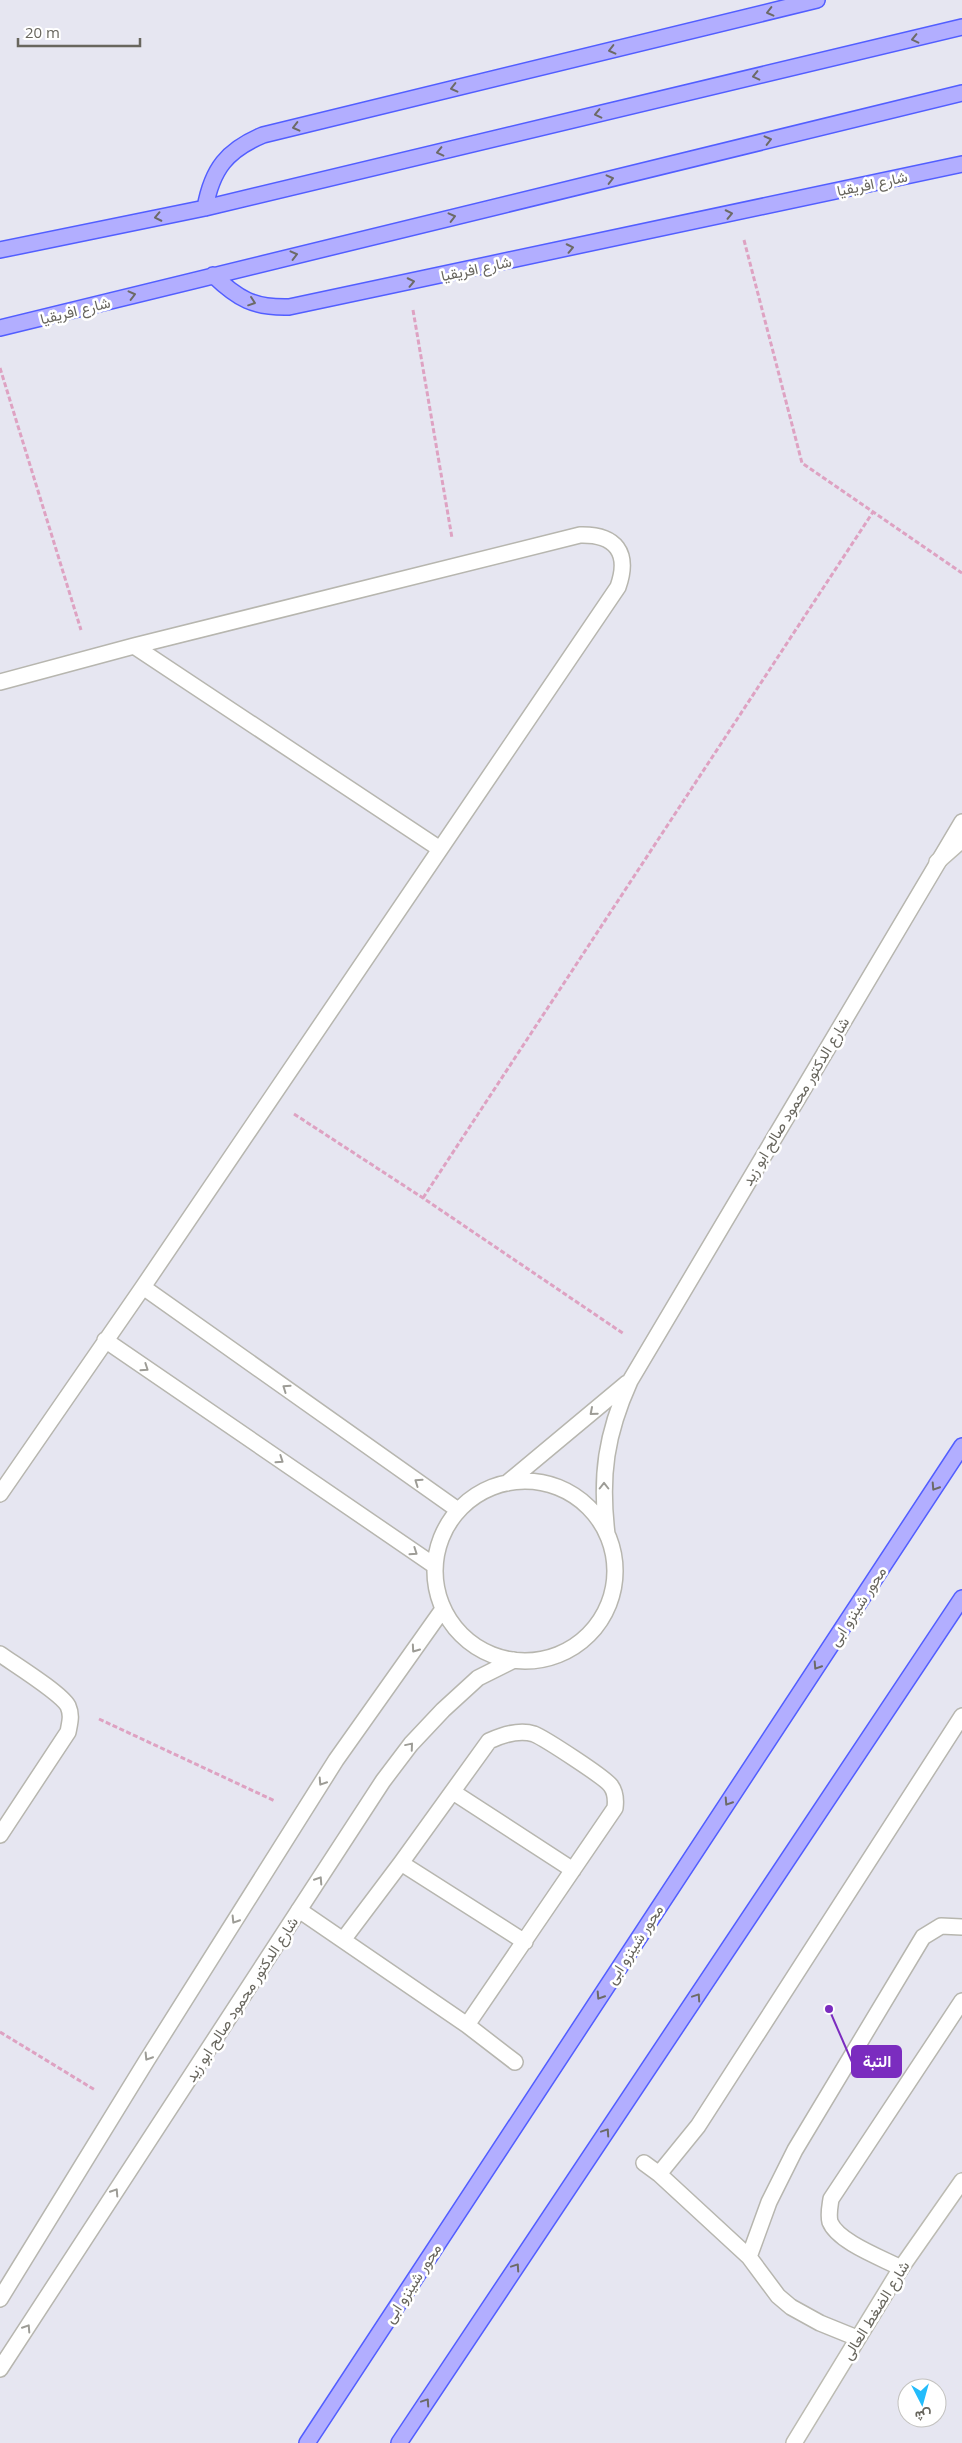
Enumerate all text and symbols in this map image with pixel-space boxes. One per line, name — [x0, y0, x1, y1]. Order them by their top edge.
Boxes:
one-way arrow — [766, 6, 774, 16]
scale bar — [18, 15, 140, 47]
text: 20 m — [25, 22, 60, 42]
one-way arrow — [910, 33, 919, 44]
one-way arrow — [607, 44, 616, 55]
one-way arrow — [752, 70, 761, 81]
one-way arrow — [451, 83, 459, 93]
one-way arrow — [594, 108, 603, 119]
one-way arrow — [292, 121, 301, 132]
one-way arrow — [763, 136, 771, 146]
one-way arrow — [436, 146, 445, 157]
street label: شارع افريقيا — [835, 166, 910, 202]
one-way arrow — [605, 174, 614, 185]
one-way arrow — [725, 209, 733, 220]
one-way arrow — [153, 212, 162, 222]
one-way arrow — [447, 212, 456, 223]
one-way arrow — [566, 243, 575, 254]
one-way arrow — [289, 250, 298, 261]
street label: شارع افريقيا — [439, 251, 514, 287]
one-way arrow — [407, 277, 416, 288]
one-way arrow — [128, 290, 137, 301]
street label: شارع افريقيا — [38, 292, 113, 330]
one-way arrow — [247, 297, 256, 307]
street label: شارع الدكتور محمود صالح ابو زيد — [737, 1013, 855, 1190]
one-way arrow — [140, 1362, 149, 1371]
one-way arrow — [282, 1385, 291, 1394]
one-way arrow — [590, 1407, 599, 1416]
one-way arrow — [274, 1454, 283, 1463]
one-way arrow — [414, 1479, 424, 1488]
one-way arrow — [599, 1481, 609, 1489]
one-way arrow — [932, 1481, 941, 1490]
one-way arrow — [408, 1545, 417, 1555]
street label: محور شينزو ابى — [824, 1562, 891, 1650]
one-way arrow — [412, 1643, 421, 1653]
one-way arrow — [814, 1661, 823, 1670]
one-way arrow — [405, 1743, 413, 1752]
one-way arrow — [318, 1777, 328, 1786]
one-way arrow — [725, 1796, 734, 1806]
one-way arrow — [312, 1876, 322, 1885]
street label: محور شينزو ابى — [601, 1900, 668, 1988]
street label: شارع الدكتور محمود صالح ابو زيد — [180, 1912, 304, 2087]
one-way arrow — [231, 1914, 241, 1923]
one-way arrow — [597, 1991, 606, 2000]
one-way arrow — [690, 1993, 700, 2002]
callout: التبة — [852, 2046, 901, 2077]
text: التبة — [863, 2050, 891, 2072]
one-way arrow — [145, 2052, 155, 2061]
one-way arrow — [600, 2128, 610, 2137]
one-way arrow — [109, 2188, 119, 2197]
street label: محور شينزو ابى — [379, 2239, 446, 2327]
street label: شارع الضغط العالى — [837, 2257, 915, 2364]
one-way arrow — [510, 2263, 520, 2272]
one-way arrow — [20, 2325, 30, 2334]
north arrow — [897, 2378, 947, 2428]
one-way arrow — [420, 2399, 429, 2408]
text: ش — [914, 2406, 933, 2427]

